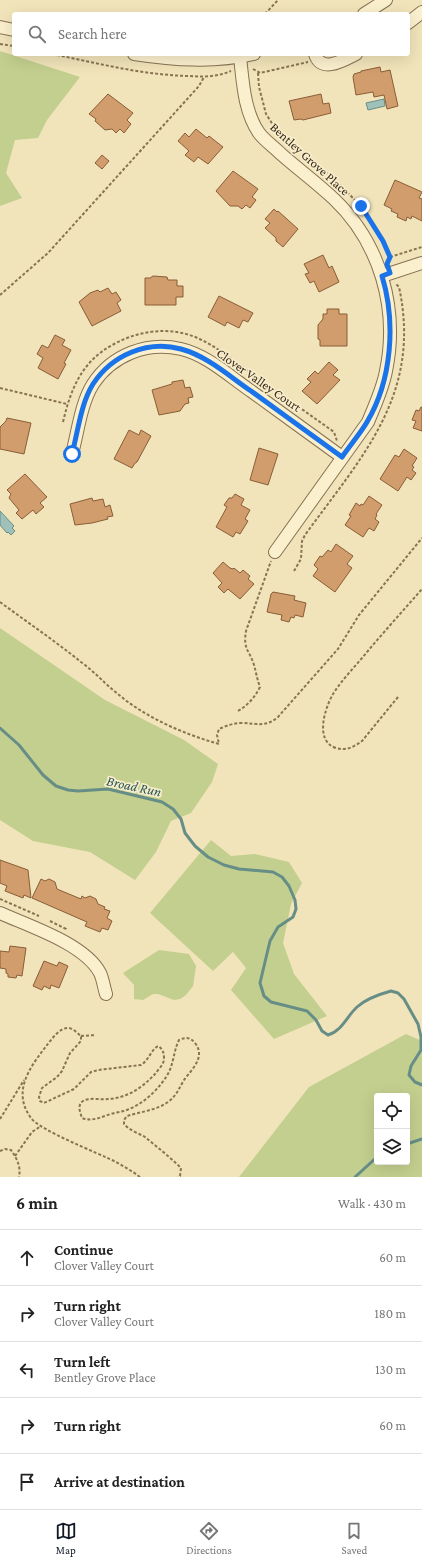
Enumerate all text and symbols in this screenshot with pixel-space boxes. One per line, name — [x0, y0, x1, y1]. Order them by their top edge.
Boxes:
search box — [12, 12, 410, 56]
icon: search — [26, 23, 48, 45]
text: Search here — [58, 26, 127, 42]
street label: Bentley Grove Place — [267, 119, 353, 199]
route end — [352, 197, 370, 215]
street label: Clover Valley Court — [214, 345, 305, 415]
route start — [63, 445, 81, 463]
water label: Broad Run — [105, 772, 163, 800]
map controls — [374, 1093, 410, 1165]
button: locate — [374, 1093, 410, 1129]
button: layers — [374, 1129, 410, 1165]
text: 6 min — [16, 1194, 58, 1213]
text: Walk · 430 m — [338, 1196, 406, 1211]
text: Continue — [54, 1242, 113, 1258]
icon: ahead — [16, 1247, 38, 1269]
text: 60 m — [379, 1250, 406, 1265]
text: Clover Valley Court — [54, 1258, 154, 1273]
text: Turn right — [54, 1298, 121, 1314]
icon: right — [16, 1303, 38, 1325]
text: 180 m — [374, 1306, 406, 1321]
text: Clover Valley Court — [54, 1314, 154, 1329]
text: Turn left — [54, 1354, 110, 1370]
icon: left — [16, 1359, 38, 1381]
text: 130 m — [375, 1362, 406, 1377]
text: Bentley Grove Place — [54, 1370, 156, 1385]
icon: right — [16, 1415, 38, 1437]
text: Turn right — [54, 1418, 121, 1434]
text: 60 m — [379, 1418, 406, 1433]
icon: arrive — [16, 1471, 38, 1493]
text: Arrive at destination — [54, 1474, 185, 1490]
tab: Map — [55, 1520, 77, 1556]
tab: Directions — [186, 1520, 232, 1556]
tab: Saved — [341, 1520, 367, 1556]

